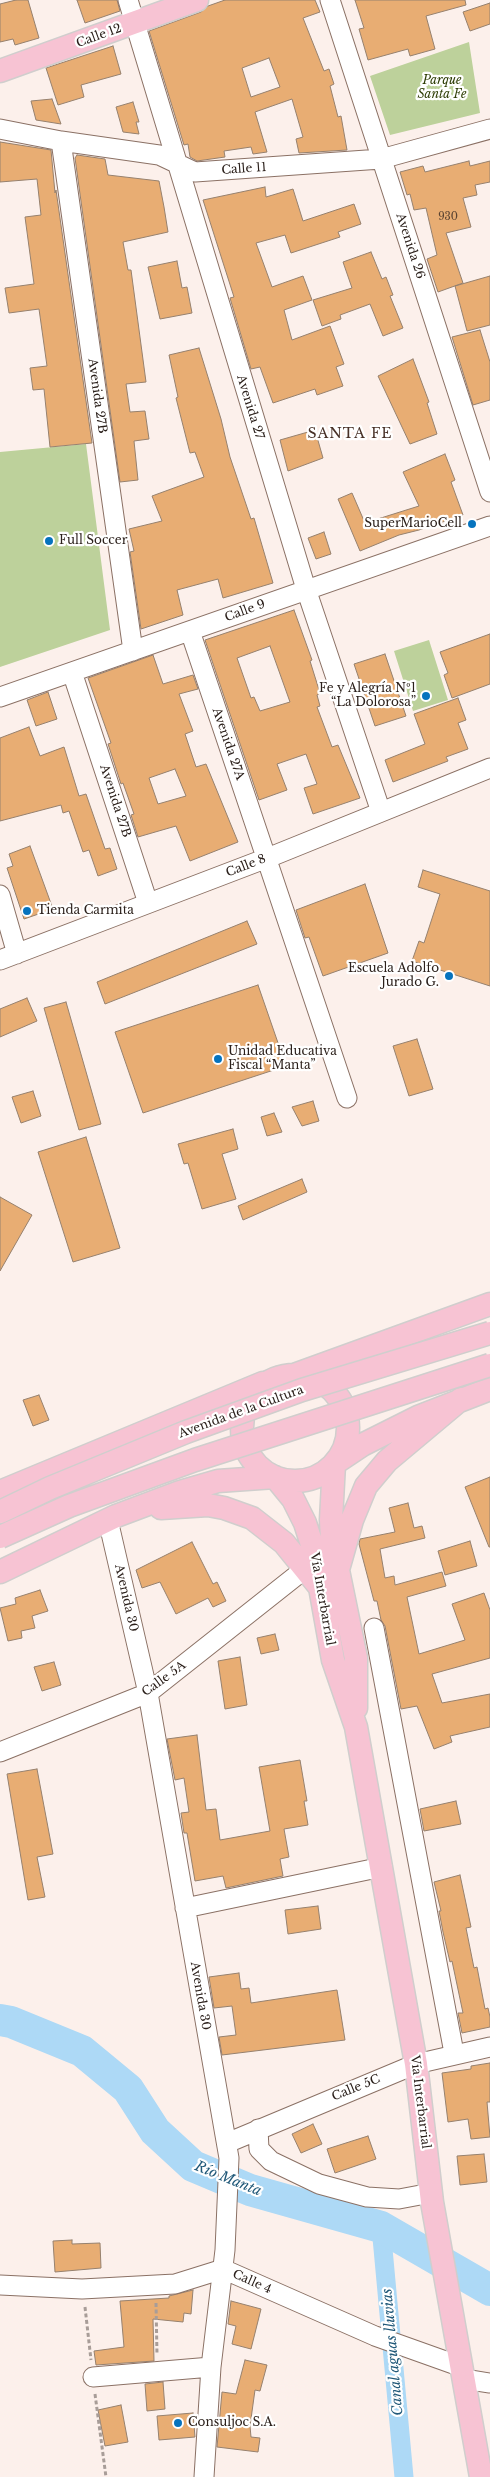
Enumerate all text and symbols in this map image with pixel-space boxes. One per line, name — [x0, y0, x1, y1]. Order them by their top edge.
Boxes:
street label: Calle 12 — [74, 21, 124, 51]
park label: Parque Santa Fe — [417, 74, 467, 102]
street label: Calle 11 — [221, 160, 267, 178]
street label: Avenida 26 — [393, 211, 427, 281]
house number: 930 — [438, 211, 458, 223]
street label: Avenida 27B — [85, 358, 109, 434]
street label: Avenida 27 — [233, 373, 267, 441]
district label: SANTA FE — [307, 426, 393, 442]
place label: SuperMarioCell — [364, 517, 462, 531]
marker: SuperMarioCell — [466, 518, 478, 530]
place label: Full Soccer — [59, 534, 127, 548]
marker: Full Soccer — [43, 535, 55, 547]
street label: Calle 9 — [223, 597, 267, 625]
place label: Fe y Alegría Nº1 “La Dolorosa” — [319, 682, 416, 710]
marker: Fe y Alegría Nº1 “La Dolorosa” — [420, 690, 432, 702]
street label: Avenida 27A — [209, 706, 247, 782]
street label: Avenida 27B — [96, 763, 134, 839]
street label: Calle 8 — [224, 852, 268, 880]
place label: Tienda Carmita — [37, 904, 134, 918]
marker: Tienda Carmita — [21, 905, 33, 917]
place label: Escuela Adolfo Jurado G. — [348, 962, 439, 990]
marker: Escuela Adolfo Jurado G. — [443, 970, 455, 982]
place label: Unidad Educativa Fiscal “Manta” — [228, 1045, 337, 1073]
marker: Unidad Educativa Fiscal “Manta” — [212, 1053, 224, 1065]
street label: Avenida de la Cultura — [177, 1383, 305, 1441]
street label: Vía Interbarrial — [307, 1551, 337, 1647]
street label: Avenida 30 — [111, 1563, 141, 1633]
street label: Calle 5A — [139, 1658, 189, 1700]
street label: Avenida 30 — [187, 1961, 213, 2031]
street label: Vía Interbarrial — [407, 2054, 433, 2150]
street label: Calle 5C — [330, 2072, 382, 2104]
water label: Río Manta — [192, 2158, 264, 2200]
street label: Calle 4 — [230, 2267, 274, 2297]
water label: Canal aguas lluvias — [379, 2288, 407, 2416]
place label: Consuljoc S.A. — [188, 2416, 276, 2430]
marker: Consuljoc S.A. — [172, 2417, 184, 2429]

